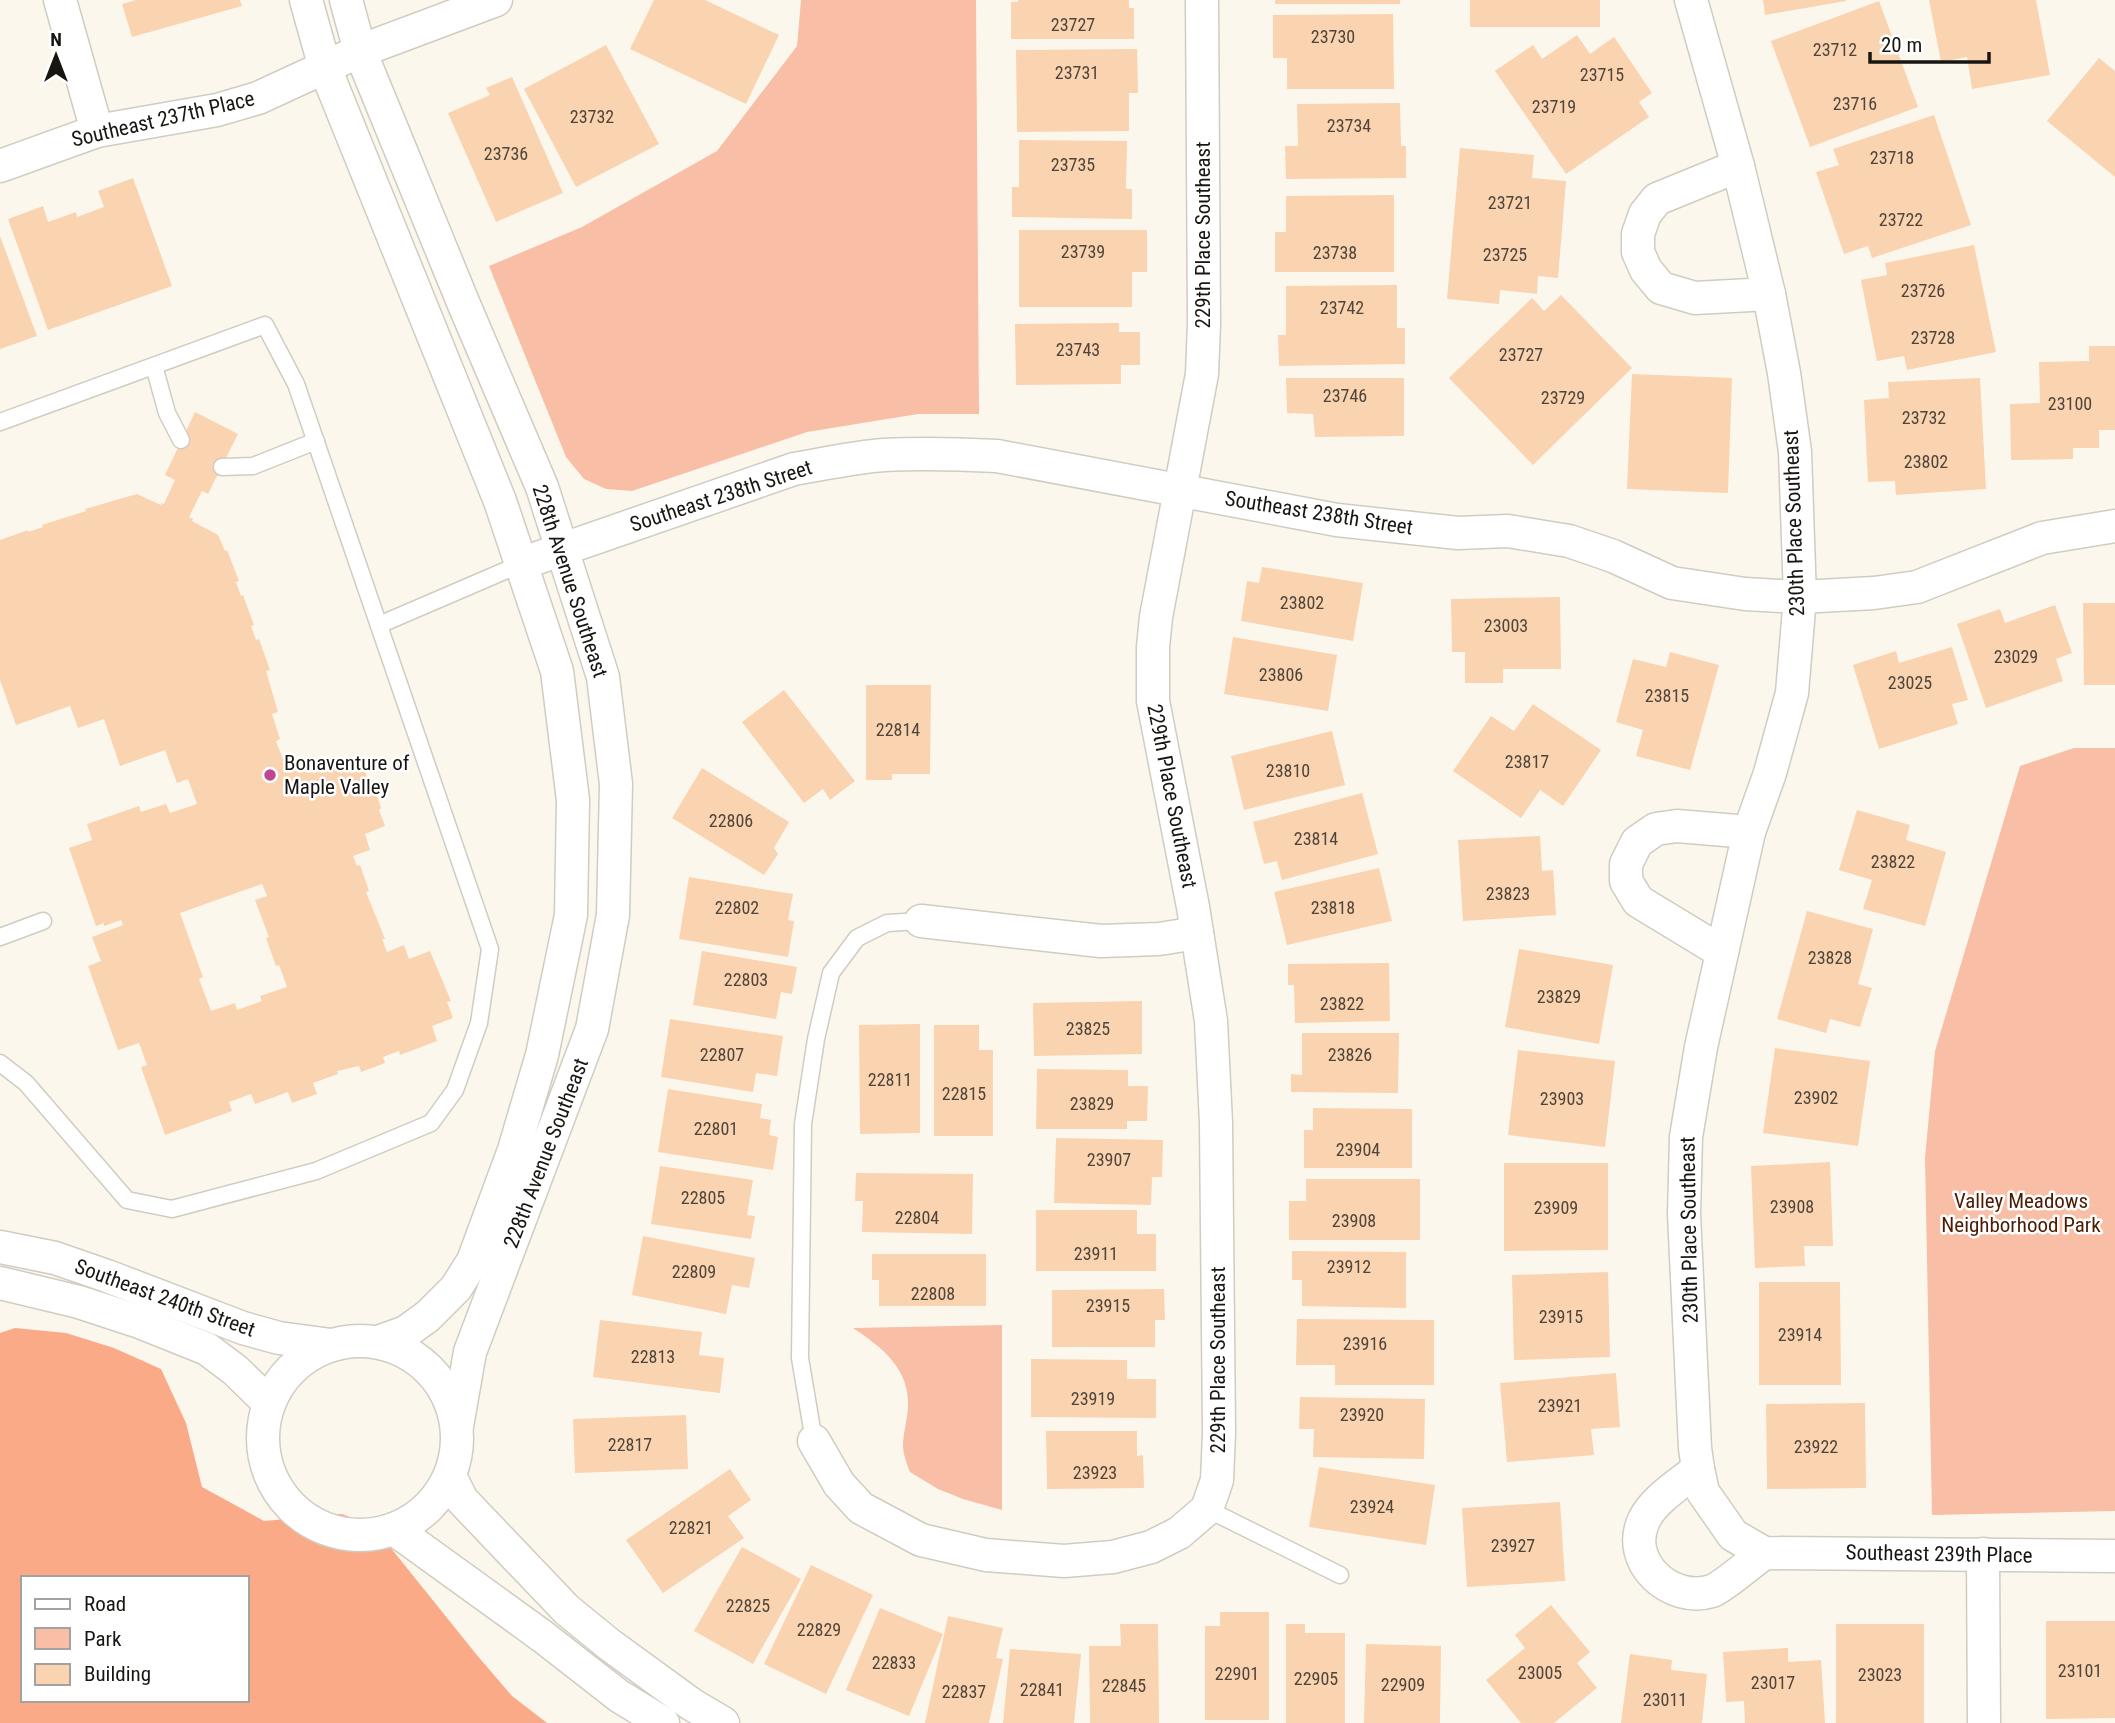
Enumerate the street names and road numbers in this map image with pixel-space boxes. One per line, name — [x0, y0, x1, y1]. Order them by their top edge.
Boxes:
street label: Southeast 237th Place — [69, 86, 257, 152]
street label: 229th Place Southeast — [1191, 142, 1215, 328]
street label: 230th Place Southeast — [1779, 429, 1809, 617]
street label: Southeast 238th Street — [627, 455, 815, 537]
street label: 228th Avenue Southeast — [528, 482, 612, 680]
street label: Southeast 238th Street — [1223, 486, 1415, 540]
street label: 229th Place Southeast — [1142, 702, 1202, 890]
street label: 228th Avenue Southeast — [499, 1055, 593, 1251]
street label: 230th Place Southeast — [1675, 1136, 1703, 1324]
street label: Southeast 240th Street — [72, 1254, 258, 1342]
street label: 229th Place Southeast — [1206, 1267, 1230, 1453]
street label: Southeast 239th Place — [1845, 1540, 2033, 1568]

